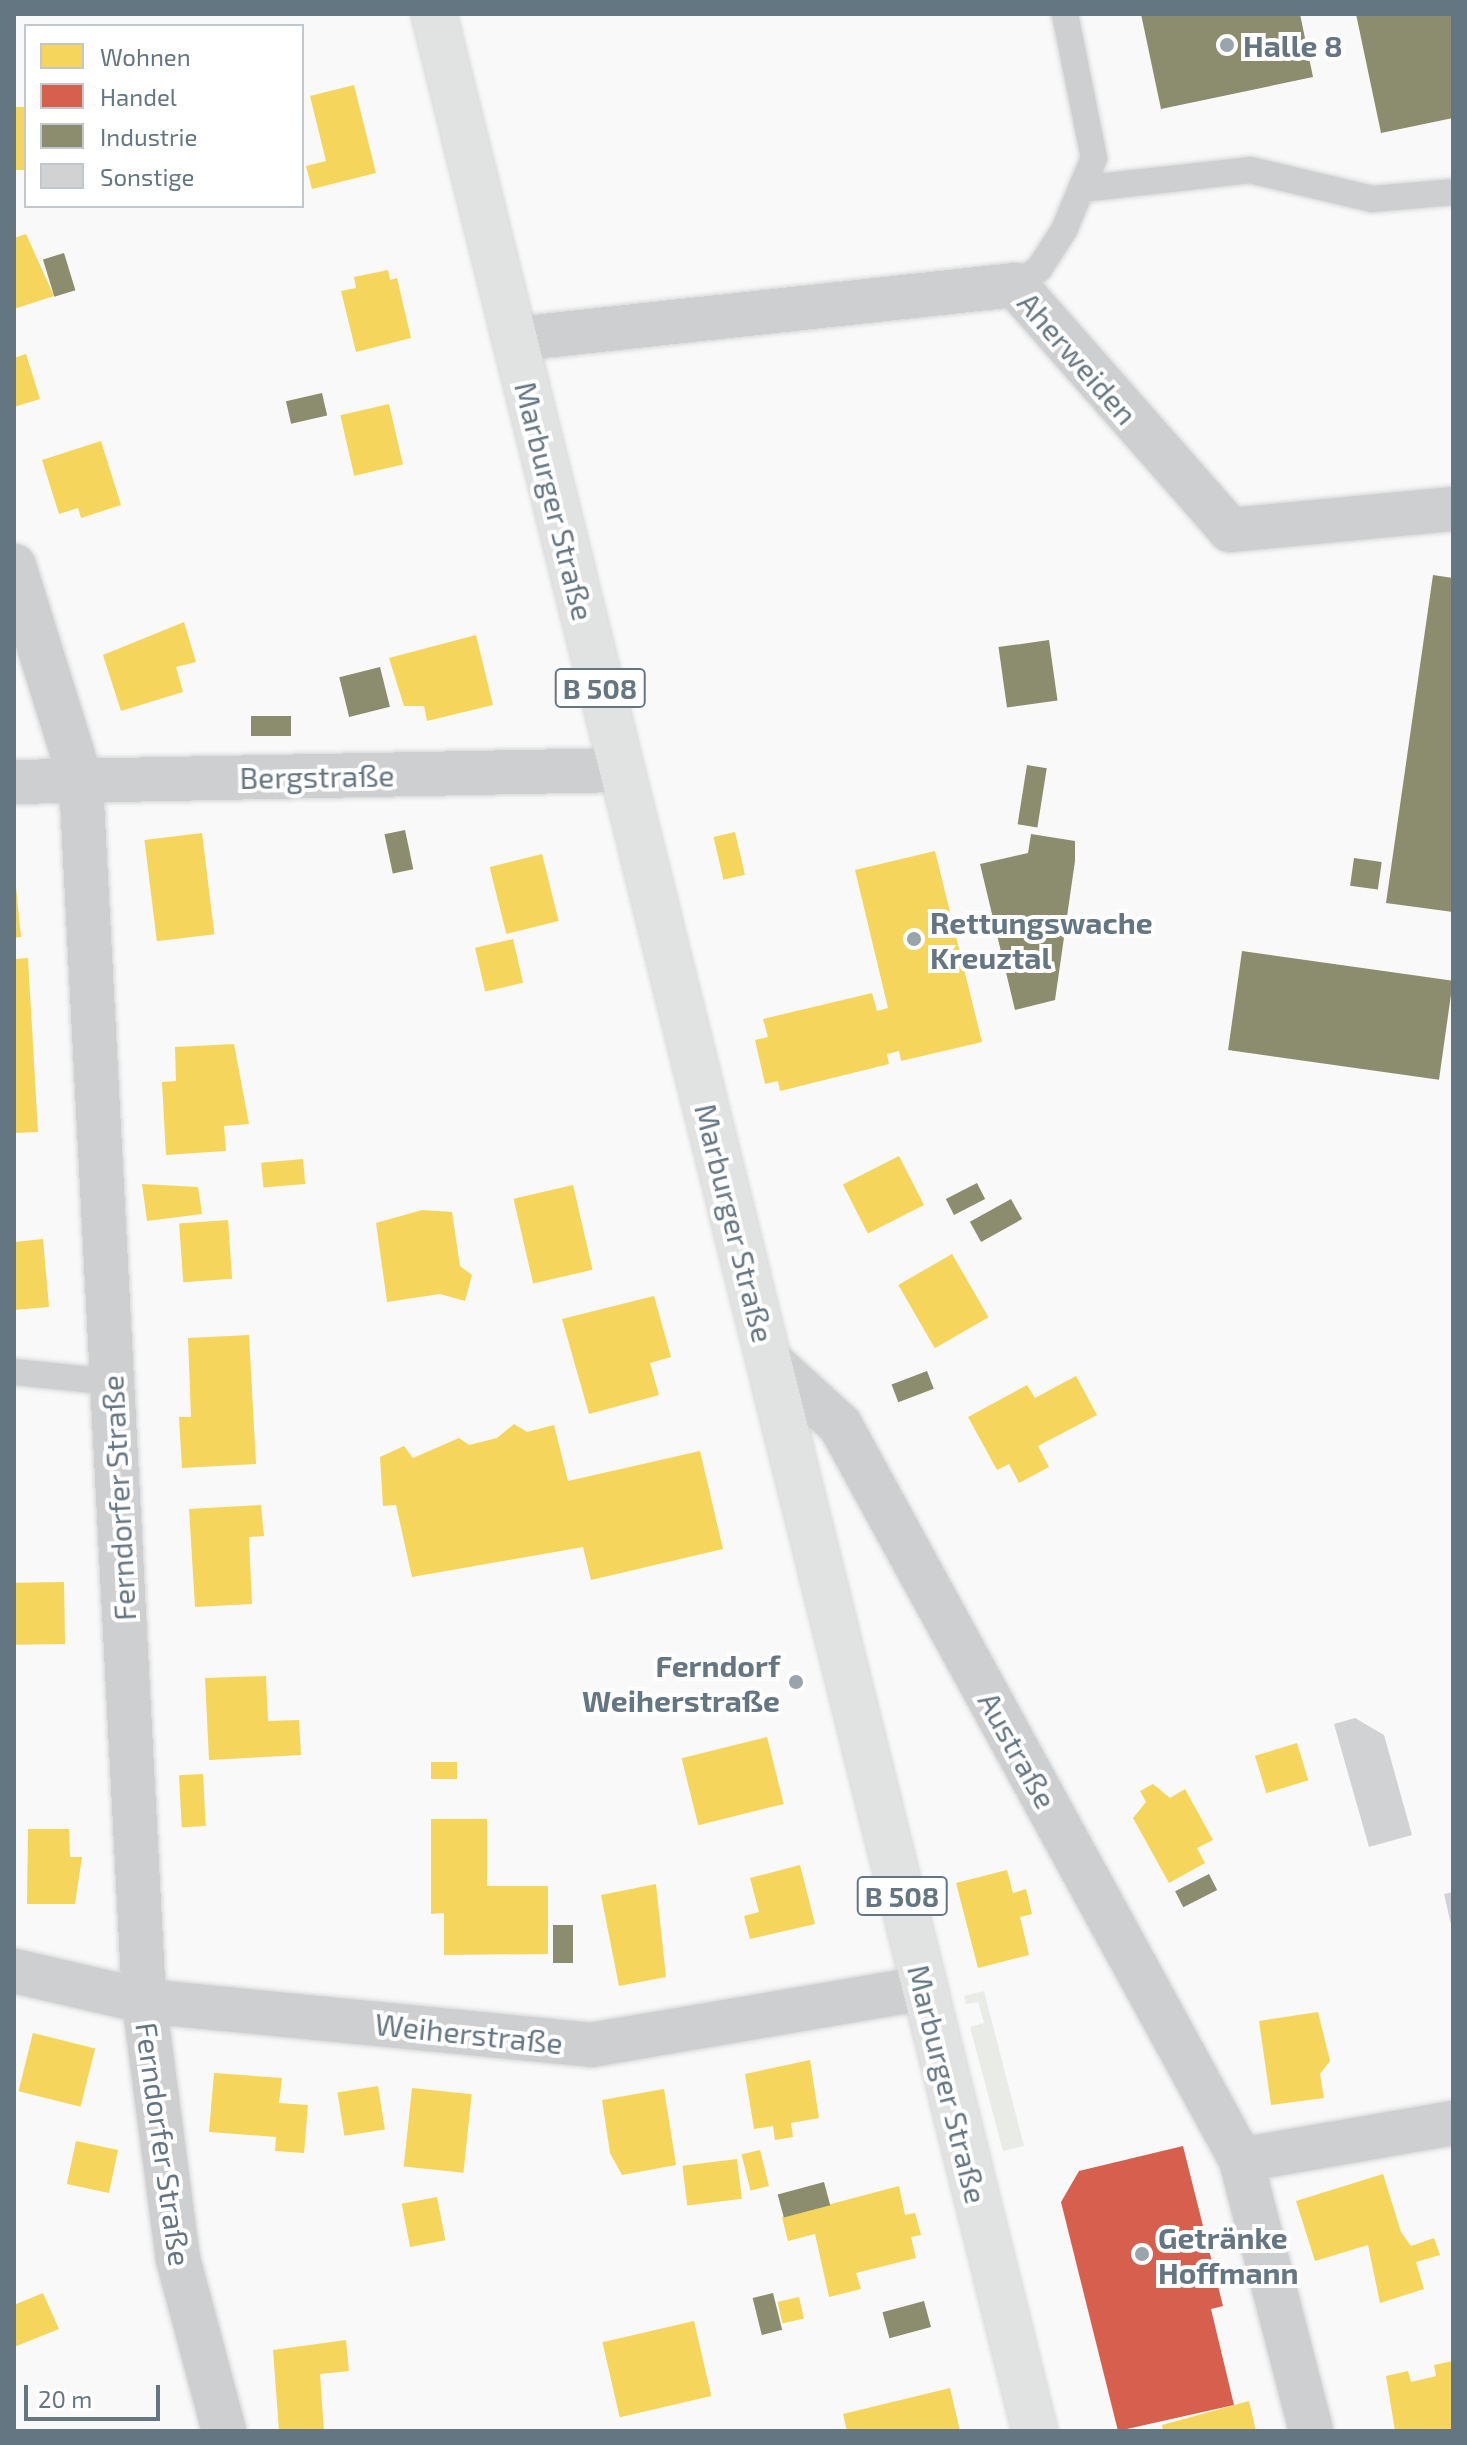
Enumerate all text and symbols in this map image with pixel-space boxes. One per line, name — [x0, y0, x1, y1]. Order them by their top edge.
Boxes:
legend — [24, 24, 304, 208]
place label: Halle 8 — [1243, 27, 1343, 63]
marker: Halle 8 — [1218, 36, 1236, 54]
text: Wohnen — [100, 42, 191, 71]
text: Handel — [100, 82, 177, 111]
text: Industrie — [100, 122, 197, 151]
text: Sonstige — [100, 162, 195, 191]
street label: Aherweiden — [1011, 285, 1145, 431]
street label: Marburger Straße — [508, 378, 602, 624]
road number: B 508 — [554, 664, 646, 712]
street label: Bergstraße — [239, 757, 395, 795]
place label: Rettungswache Kreuztal — [930, 904, 1153, 974]
marker: Rettungswache Kreuztal — [905, 930, 923, 948]
street label: Marburger Straße — [688, 1100, 782, 1346]
street label: Ferndorfer Straße — [94, 1374, 142, 1622]
place label: Ferndorf Weiherstraße — [582, 1647, 780, 1718]
marker: Ferndorf Weiherstraße — [787, 1673, 805, 1691]
street label: Austraße — [971, 1686, 1065, 1814]
road number: B 508 — [856, 1872, 948, 1920]
street label: Marburger Straße — [901, 1961, 995, 2207]
street label: Weiherstraße — [373, 2005, 565, 2061]
street label: Ferndorfer Straße — [129, 2019, 199, 2269]
place label: Getränke Hoffmann — [1158, 2219, 1299, 2290]
marker: Getränke Hoffmann — [1133, 2245, 1151, 2263]
scale bar — [28, 2369, 164, 2419]
text: 20 m — [38, 2384, 92, 2413]

